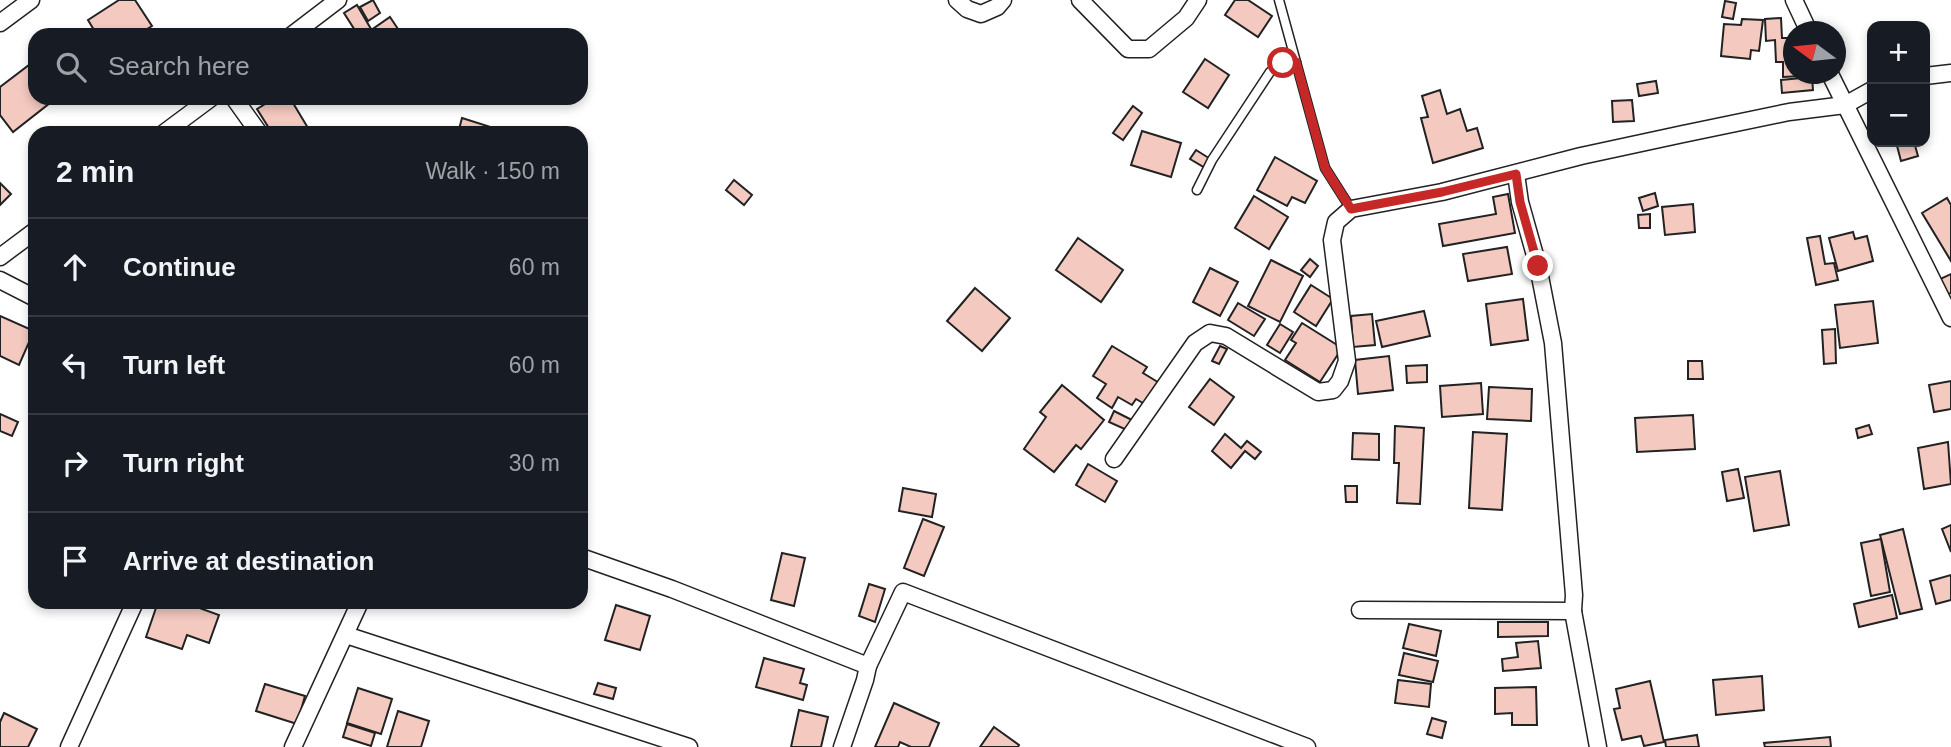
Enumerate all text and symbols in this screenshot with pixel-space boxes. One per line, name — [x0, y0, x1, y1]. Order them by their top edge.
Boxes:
north arrow — [1783, 21, 1846, 84]
map controls — [1867, 21, 1930, 147]
button: + — [1867, 21, 1930, 84]
search box — [28, 28, 588, 105]
route start — [1267, 47, 1298, 78]
icon: search — [52, 48, 90, 86]
text: Search here — [108, 51, 250, 81]
button: − — [1867, 84, 1930, 147]
text: 2 min — [56, 155, 134, 188]
text: Walk · 150 m — [425, 158, 560, 184]
icon: ahead — [56, 248, 94, 286]
route end — [1522, 250, 1553, 281]
text: Continue — [123, 252, 236, 282]
text: 60 m — [509, 254, 560, 280]
icon: left — [56, 346, 94, 384]
text: Turn left — [123, 350, 225, 380]
text: 60 m — [509, 352, 560, 378]
icon: right — [56, 444, 94, 482]
text: Turn right — [123, 448, 244, 478]
text: 30 m — [509, 450, 560, 476]
icon: arrive — [56, 542, 94, 580]
text: Arrive at destination — [123, 546, 374, 576]

